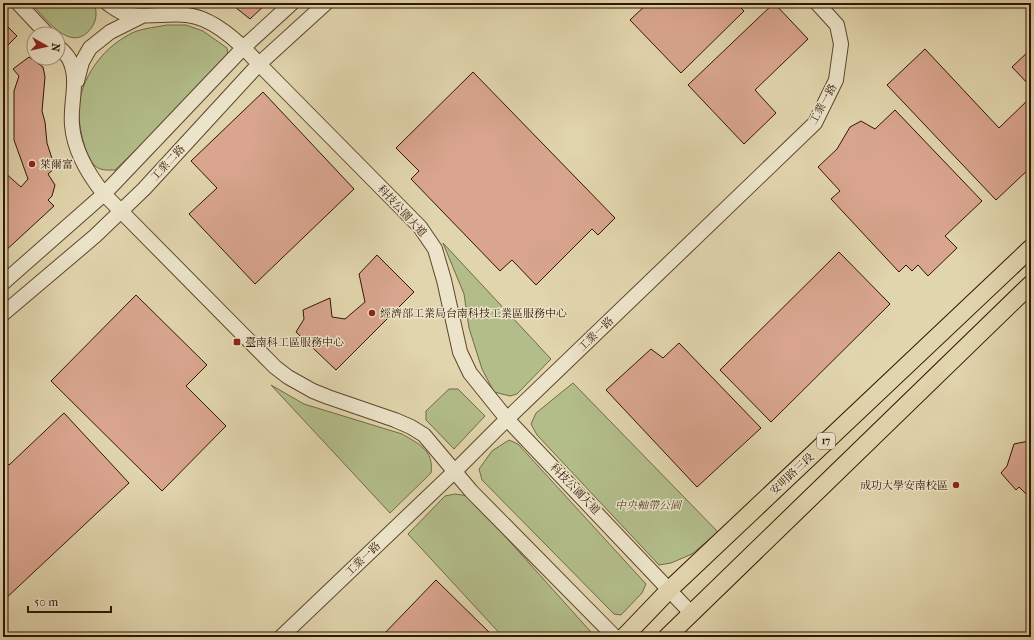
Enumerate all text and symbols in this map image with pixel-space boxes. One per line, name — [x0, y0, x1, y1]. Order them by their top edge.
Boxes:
north arrow — [26, 26, 66, 66]
text: N — [48, 42, 62, 53]
street label: 工業一路 — [807, 82, 839, 126]
street label: 工業二路 — [148, 142, 188, 184]
place label: 萊爾富 — [40, 158, 73, 171]
marker: 萊爾富 — [27, 159, 37, 169]
street label: 科技公園大道 — [375, 182, 429, 240]
place label: 經濟部工業局台南科技工業區服務中心 — [380, 307, 567, 320]
marker: 經濟部工業局台南科技工業區服務中心 — [367, 308, 377, 318]
street label: 工業一路 — [576, 314, 616, 354]
place label: 臺南科工區服務中心 — [245, 336, 344, 349]
marker: 臺南科工區服務中心 — [232, 337, 242, 347]
road number: 17 — [817, 433, 835, 449]
street label: 安明路三段 — [767, 450, 817, 498]
street label: 科技公園大道 — [547, 461, 603, 517]
place label: 成功大學安南校區 — [860, 479, 948, 492]
marker: 成功大學安南校區 — [951, 480, 961, 490]
park label: 中央軸帶公園 — [615, 499, 683, 512]
street label: 工業一路 — [343, 539, 383, 579]
scale bar — [28, 588, 111, 614]
text: 50 m — [34, 595, 58, 609]

